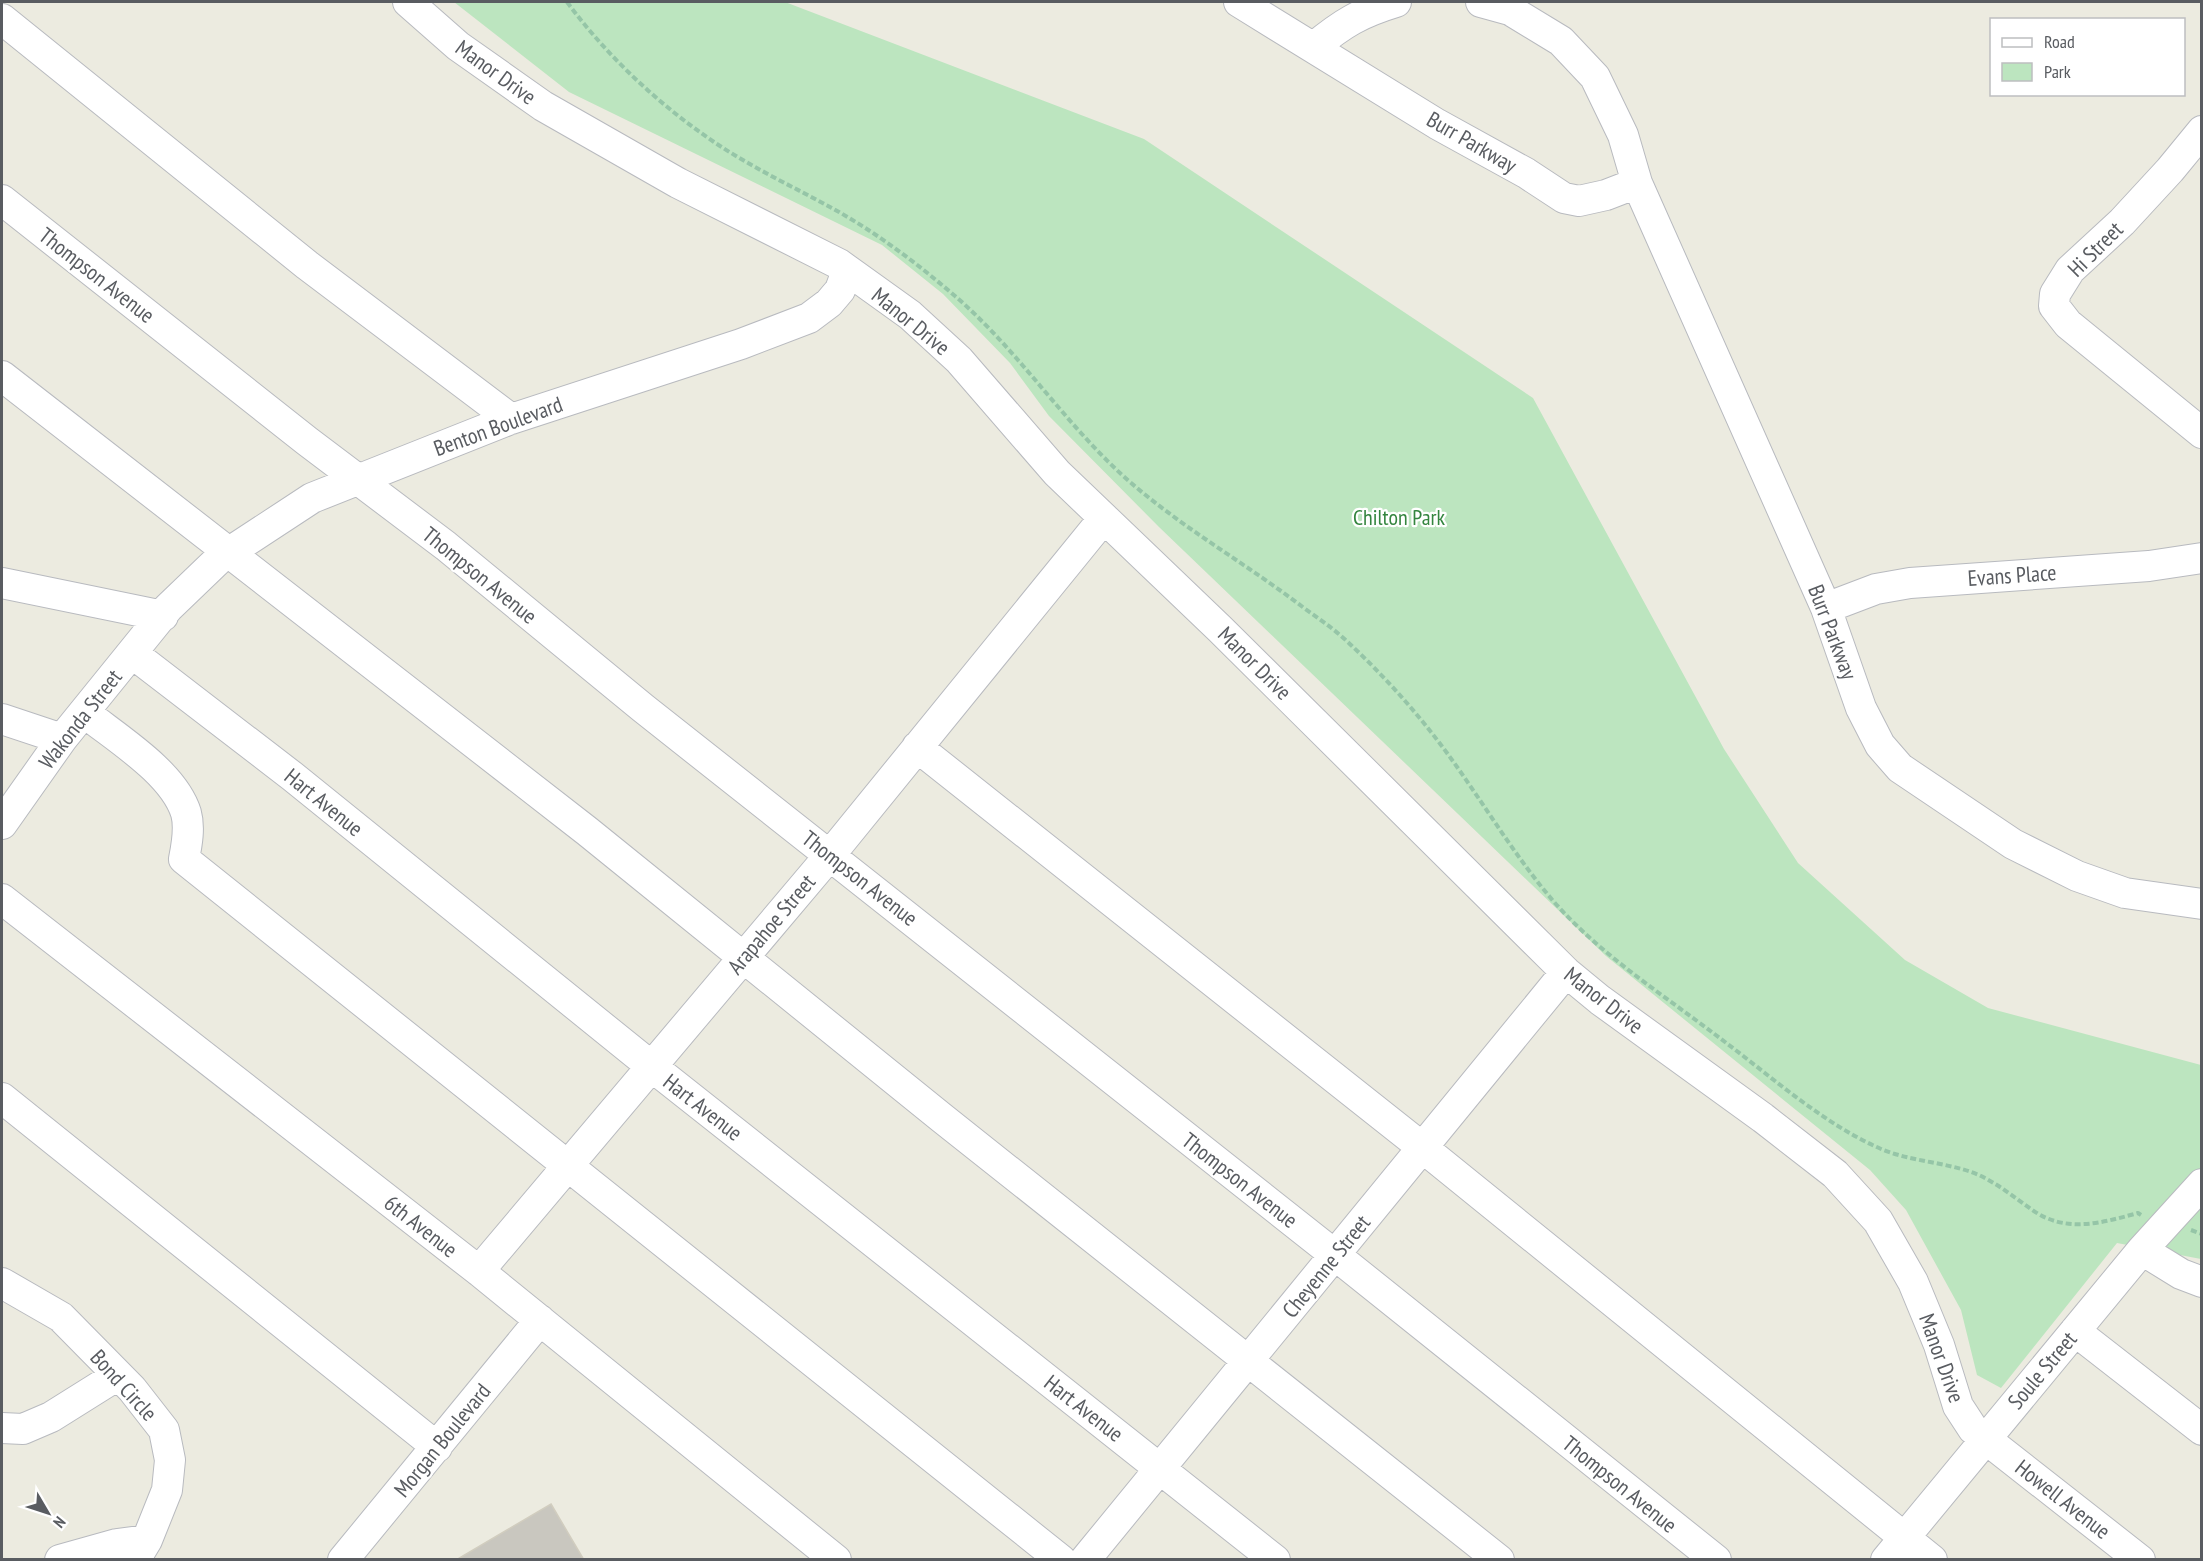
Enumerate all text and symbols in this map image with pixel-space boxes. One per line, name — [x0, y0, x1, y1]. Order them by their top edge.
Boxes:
legend — [1990, 18, 2185, 96]
text: Road — [2044, 30, 2075, 53]
street label: Manor Drive — [450, 33, 542, 111]
text: Park — [2044, 60, 2071, 83]
street label: Burr Parkway — [1422, 105, 1523, 179]
street label: Hi Street — [2061, 215, 2129, 283]
street label: Thompson Avenue — [34, 221, 160, 329]
street label: Manor Drive — [866, 281, 956, 361]
street label: Benton Boulevard — [430, 390, 566, 462]
park label: Chilton Park — [1353, 503, 1445, 531]
street label: Thompson Avenue — [417, 520, 543, 630]
street label: Evans Place — [1967, 558, 2057, 592]
street label: Burr Parkway — [1802, 581, 1864, 684]
street label: Manor Drive — [1212, 620, 1298, 706]
street label: Wakonda Street — [32, 664, 128, 774]
street label: Hart Avenue — [279, 762, 369, 842]
street label: Thompson Avenue — [797, 824, 923, 932]
street label: Arapahoe Street — [721, 868, 821, 980]
street label: Manor Drive — [1559, 960, 1649, 1040]
street label: Hart Avenue — [658, 1067, 748, 1147]
street label: Thompson Avenue — [1177, 1126, 1303, 1234]
street label: 6th Avenue — [379, 1189, 463, 1263]
street label: Cheyenne Street — [1276, 1209, 1376, 1323]
street label: Manor Drive — [1913, 1310, 1971, 1406]
street label: Soule Street — [2001, 1325, 2083, 1415]
street label: Bond Circle — [85, 1343, 163, 1427]
street label: Hart Avenue — [1039, 1368, 1129, 1448]
street label: Morgan Boulevard — [388, 1377, 496, 1503]
street label: Thompson Avenue — [1557, 1429, 1683, 1539]
street label: Howell Avenue — [2010, 1453, 2116, 1545]
north arrow — [18, 1483, 78, 1543]
text: N — [49, 1513, 70, 1532]

